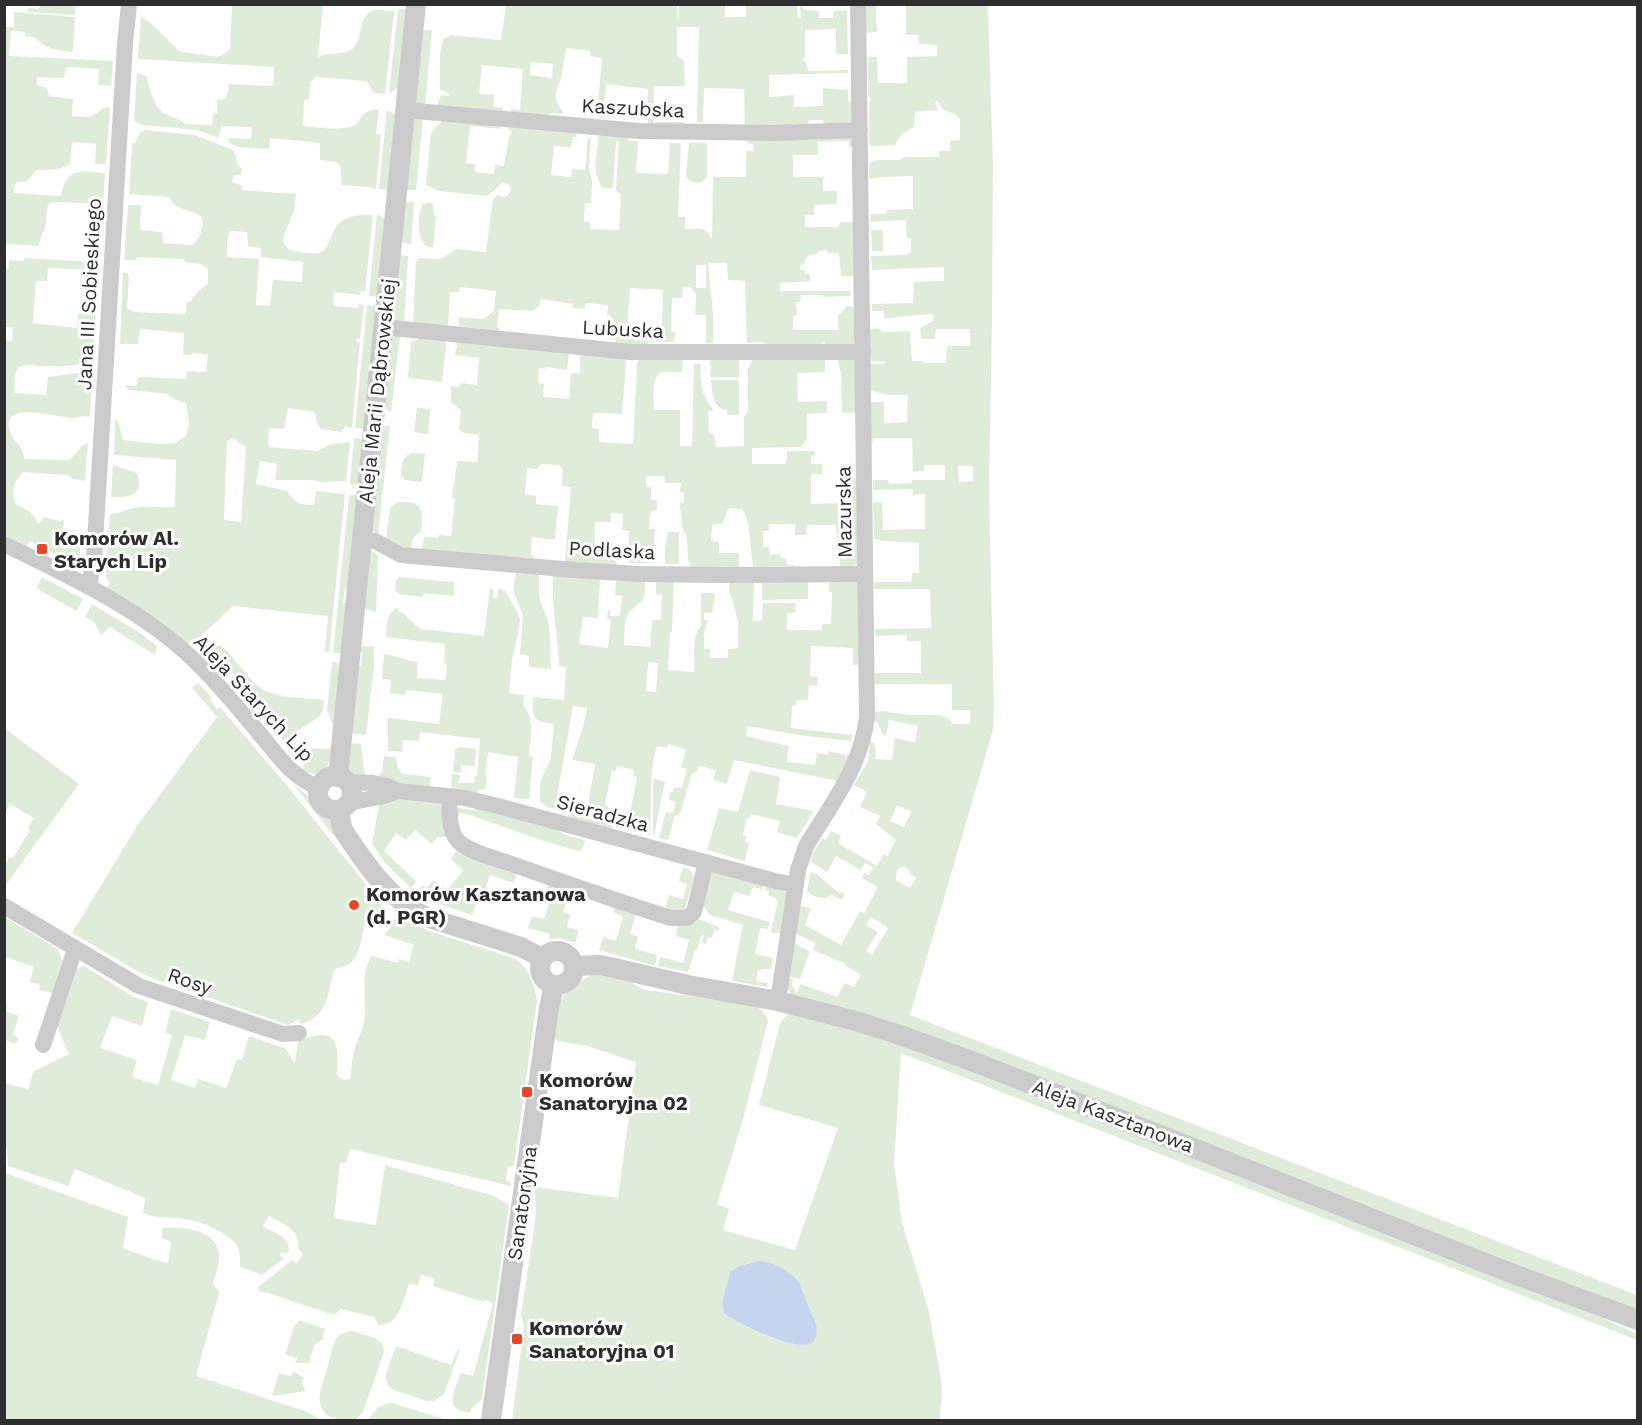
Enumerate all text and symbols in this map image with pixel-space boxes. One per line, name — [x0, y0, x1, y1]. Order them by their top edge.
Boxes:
street label: Kaszubska — [581, 93, 685, 123]
street label: Jana III Sobieskiego — [72, 197, 106, 391]
street label: Aleja Marii Dąbrowskiej — [353, 277, 401, 505]
street label: Lubuska — [581, 315, 665, 343]
street label: Mazurska — [831, 466, 857, 558]
place label: Komorów Al. Starych Lip — [54, 526, 179, 573]
street label: Podlaska — [568, 536, 656, 564]
marker: Komorów Al. Starych Lip — [35, 542, 49, 556]
street label: Aleja Starych Lip — [189, 629, 319, 767]
street label: Sieradzka — [554, 789, 652, 837]
place label: Komorów Kasztanowa (d. PGR) — [366, 882, 586, 929]
marker: Komorów Kasztanowa (d. PGR) — [347, 898, 361, 912]
street label: Rosy — [165, 962, 216, 1000]
place label: Komorów Sanatoryjna 02 — [539, 1068, 688, 1115]
street label: Aleja Kasztanowa — [1029, 1074, 1197, 1158]
marker: Komorów Sanatoryjna 02 — [520, 1085, 534, 1099]
street label: Sanatoryjna — [502, 1144, 542, 1262]
place label: Komorów Sanatoryjna 01 — [529, 1316, 674, 1363]
marker: Komorów Sanatoryjna 01 — [510, 1332, 524, 1346]

